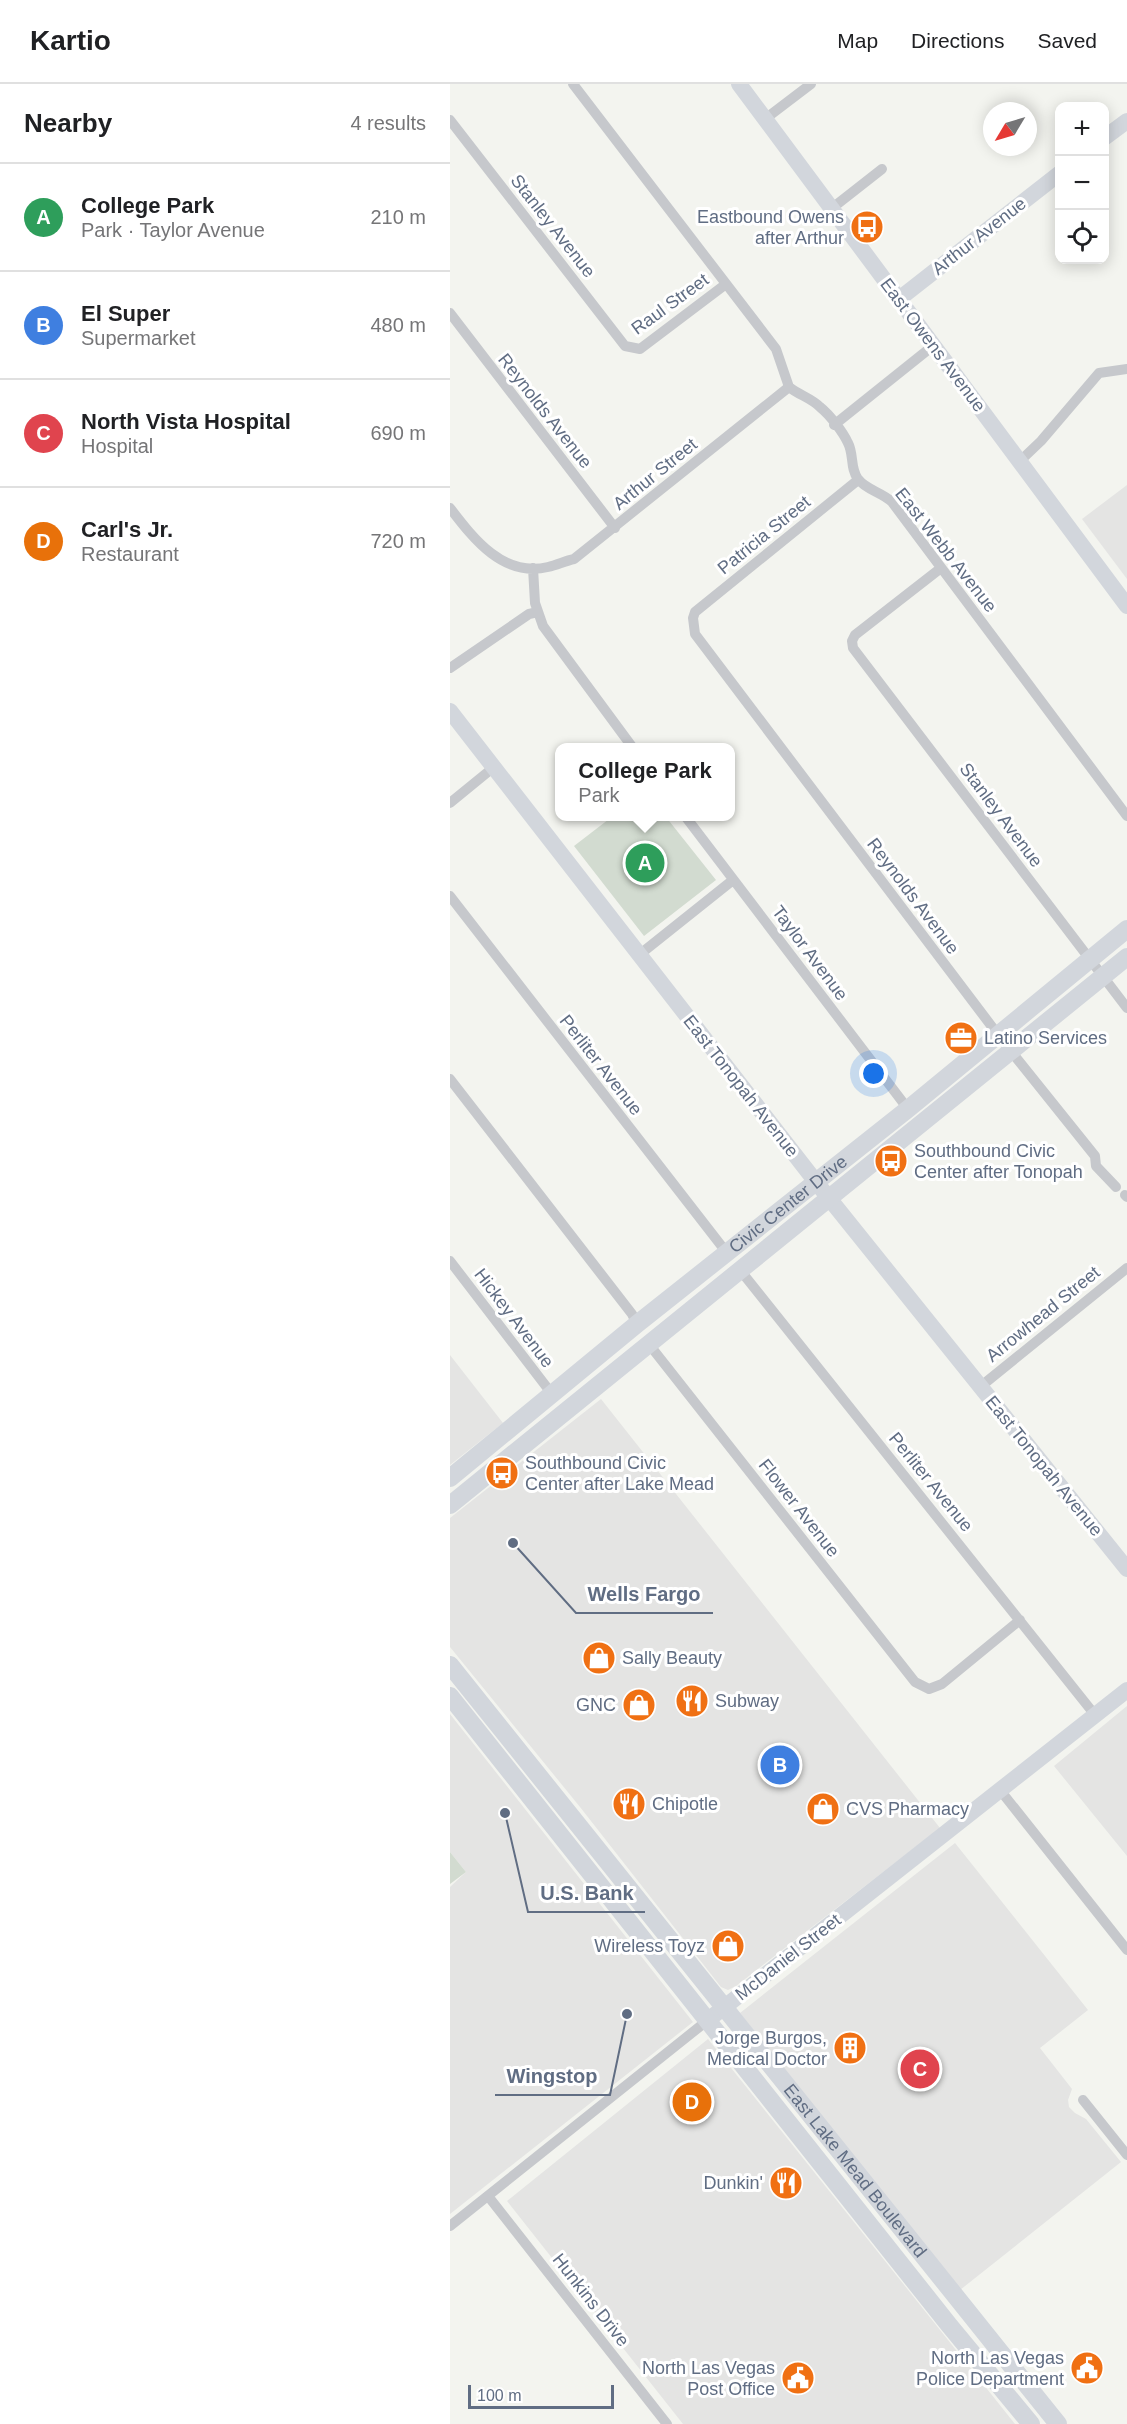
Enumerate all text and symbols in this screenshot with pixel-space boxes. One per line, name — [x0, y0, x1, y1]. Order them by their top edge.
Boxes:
text: Kartio — [30, 25, 111, 56]
text: Map — [837, 29, 878, 52]
text: Directions — [911, 29, 1004, 52]
text: Saved — [1037, 29, 1097, 52]
north arrow — [983, 102, 1037, 156]
map controls — [1055, 102, 1109, 264]
button: + — [1055, 102, 1109, 156]
text: Nearby — [24, 108, 112, 138]
text: 4 results — [350, 112, 426, 134]
button: − — [1055, 156, 1109, 210]
street label: Stanley Avenue — [507, 171, 599, 281]
text: College Park — [81, 193, 214, 218]
street label: Arthur Avenue — [928, 193, 1030, 279]
text: A — [36, 206, 51, 228]
text: 210 m — [370, 206, 426, 228]
place label: Eastbound Owens after Arthur — [697, 207, 844, 248]
bus stop icon: Eastbound Owens after Arthur — [849, 209, 885, 245]
button: locate — [1055, 210, 1109, 264]
text: Park · Taylor Avenue — [81, 219, 265, 241]
street label: Raul Street — [628, 269, 712, 339]
street label: East Owens Avenue — [876, 274, 990, 416]
text: El Super — [81, 301, 170, 326]
text: B — [36, 314, 51, 336]
text: 480 m — [370, 314, 426, 336]
text: Supermarket — [81, 327, 196, 349]
street label: Reynolds Avenue — [494, 350, 596, 472]
text: North Vista Hospital — [81, 409, 291, 434]
text: C — [36, 422, 51, 444]
text: 690 m — [370, 422, 426, 444]
street label: Arthur Street — [609, 434, 701, 514]
text: Hospital — [81, 435, 153, 457]
street label: East Webb Avenue — [891, 484, 1001, 616]
street label: Patricia Street — [714, 492, 814, 578]
text: Carl's Jr. — [81, 517, 173, 542]
text: D — [36, 530, 51, 552]
text: 720 m — [370, 530, 426, 552]
text: Restaurant — [81, 543, 179, 565]
popup — [555, 743, 735, 821]
text: College Park — [578, 758, 712, 783]
street label: Stanley Avenue — [955, 759, 1047, 871]
text: Park — [578, 784, 619, 806]
street label: Reynolds Avenue — [863, 834, 963, 958]
pin: A — [626, 840, 664, 886]
street label: Taylor Avenue — [768, 902, 852, 1004]
street label: Perliter Avenue — [556, 1011, 646, 1119]
street label: East Tonopah Avenue — [679, 1011, 803, 1161]
office icon: Latino Services — [943, 1020, 979, 1056]
place label: Latino Services — [984, 1028, 1107, 1048]
your location — [859, 1059, 888, 1088]
place label: Southbound Civic Center after Tonopah — [914, 1141, 1083, 1182]
bus stop icon: Southbound Civic Center after Tonopah — [873, 1143, 909, 1179]
street label: Civic Center Drive — [725, 1151, 851, 1257]
street label: Arrowhead Street — [982, 1262, 1104, 1366]
street label: Hickey Avenue — [470, 1265, 558, 1371]
street label: East Tonopah Avenue — [981, 1392, 1107, 1540]
street label: Perliter Avenue — [885, 1428, 977, 1536]
place label: Southbound Civic Center after Lake Mead — [525, 1453, 714, 1494]
bus stop icon: Southbound Civic Center after Lake Mead — [484, 1455, 520, 1491]
street label: Flower Avenue — [755, 1455, 843, 1561]
callout: Wells Fargo — [576, 1575, 713, 1613]
text: Wells Fargo — [588, 1583, 701, 1605]
shop icon: Sally Beauty — [581, 1640, 617, 1676]
place label: Sally Beauty — [622, 1648, 722, 1668]
restaurant icon: Subway — [674, 1683, 710, 1719]
shop icon: GNC — [621, 1687, 657, 1723]
place label: Subway — [715, 1691, 779, 1711]
place label: GNC — [576, 1695, 616, 1715]
pin: B — [760, 1742, 800, 1788]
restaurant icon: Chipotle — [611, 1786, 647, 1822]
shop icon: CVS Pharmacy — [805, 1791, 841, 1827]
place label: Chipotle — [652, 1794, 718, 1814]
place label: CVS Pharmacy — [846, 1799, 969, 1819]
callout: U.S. Bank — [528, 1874, 645, 1912]
text: U.S. Bank — [540, 1882, 635, 1904]
street label: McDaniel Street — [731, 1910, 845, 2004]
shop icon: Wireless Toyz — [710, 1928, 746, 1964]
place label: Wireless Toyz — [594, 1936, 705, 1956]
place label: Jorge Burgos, Medical Doctor — [707, 2028, 827, 2069]
building icon: Jorge Burgos, Medical Doctor — [832, 2030, 868, 2066]
pin: C — [900, 2046, 940, 2092]
callout: Wingstop — [495, 2057, 610, 2095]
text: Wingstop — [507, 2065, 597, 2087]
pin: D — [672, 2080, 712, 2124]
street label: East Lake Mead Boulevard — [780, 2080, 931, 2261]
restaurant icon: Dunkin' — [768, 2165, 804, 2201]
place label: Dunkin' — [704, 2173, 763, 2193]
street label: Hunkins Drive — [549, 2250, 633, 2350]
place label: North Las Vegas Police Department — [916, 2348, 1064, 2389]
public building icon: North Las Vegas Police Department — [1069, 2350, 1105, 2386]
place label: North Las Vegas Post Office — [642, 2358, 775, 2399]
public building icon: North Las Vegas Post Office — [780, 2360, 816, 2396]
scale bar — [468, 2382, 614, 2410]
text: 100 m — [477, 2387, 521, 2404]

